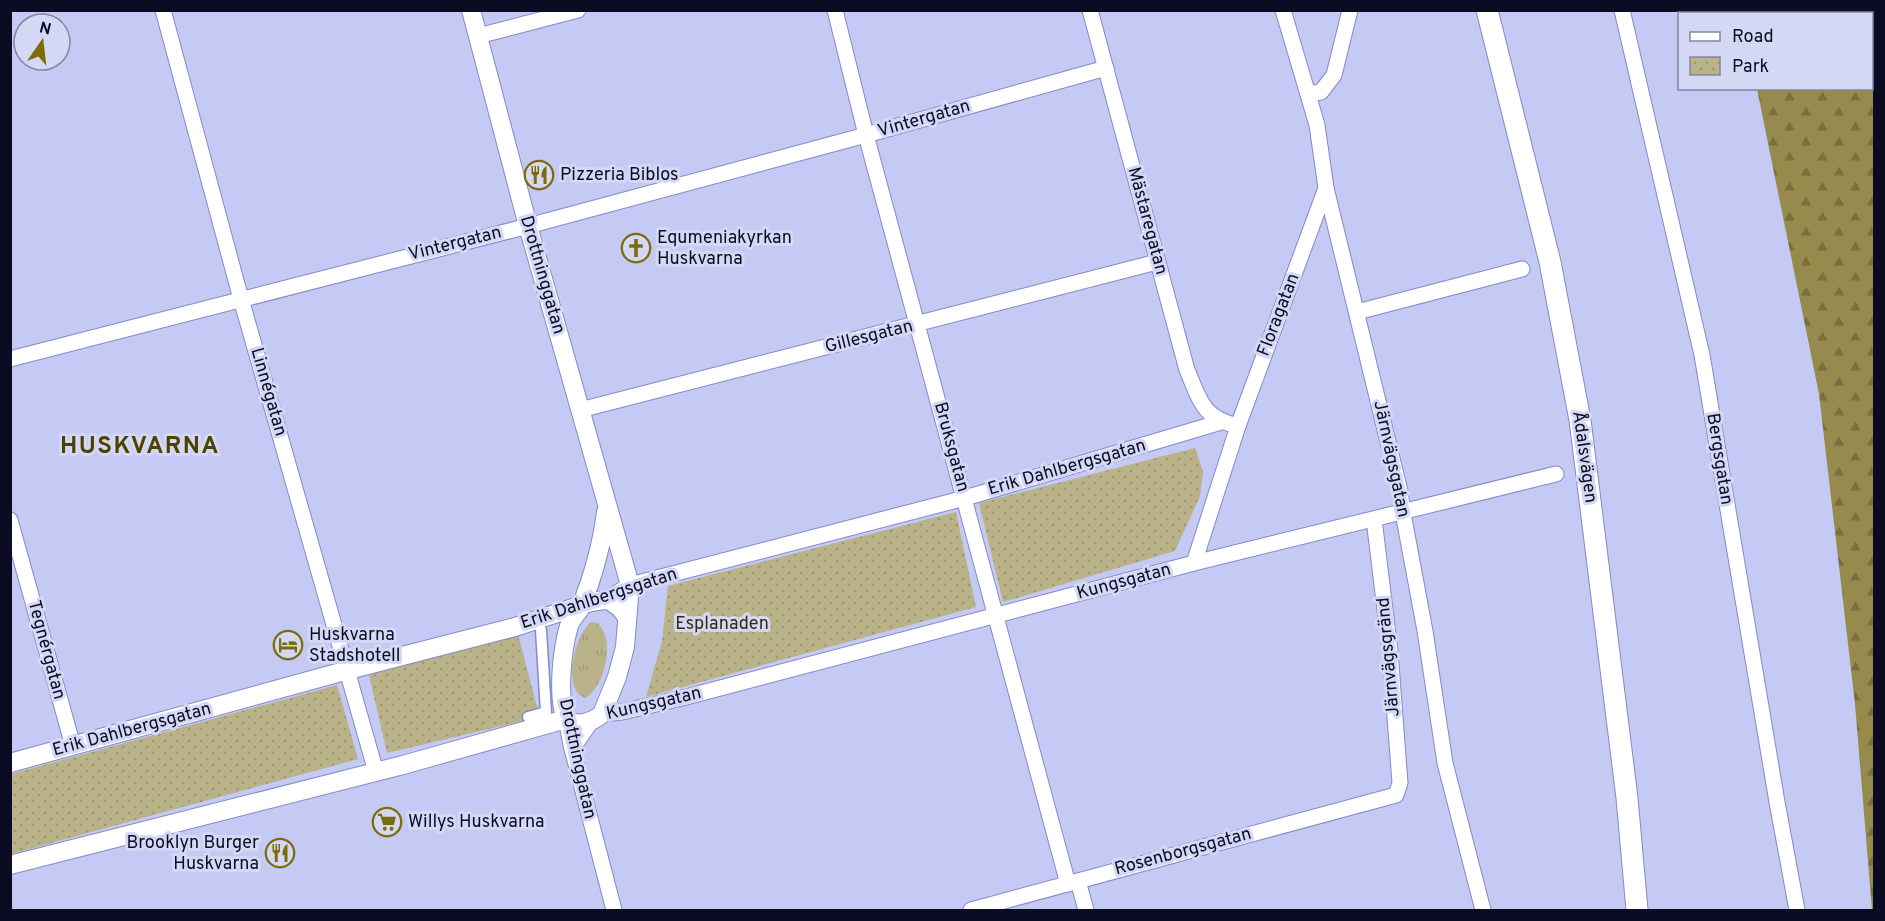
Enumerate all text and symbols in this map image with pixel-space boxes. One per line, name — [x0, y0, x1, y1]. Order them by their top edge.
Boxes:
north arrow — [12, 12, 72, 72]
legend — [1678, 12, 1873, 90]
text: N — [37, 18, 53, 40]
text: Road — [1732, 26, 1774, 49]
text: Park — [1732, 56, 1769, 79]
street label: Vintergatan — [875, 95, 973, 143]
restaurant icon: Pizzeria Biblos — [523, 159, 555, 191]
place label: Pizzeria Biblos — [560, 164, 678, 187]
street label: Mästaregatan — [1122, 165, 1172, 277]
street label: Drottninggatan — [514, 213, 570, 337]
street label: Vintergatan — [406, 221, 504, 267]
place label: Equmeniakyrkan Huskvarna — [657, 227, 792, 271]
church icon: Equmeniakyrkan Huskvarna — [620, 232, 652, 264]
street label: Floragatan — [1253, 270, 1305, 360]
street label: Gillesgatan — [823, 315, 915, 359]
street label: Linnégatan — [244, 345, 292, 439]
street label: Järnvägsgatan — [1367, 398, 1415, 520]
street label: Bruksgatan — [928, 400, 974, 494]
street label: Ådalsvägen — [1566, 409, 1602, 505]
street label: Bergsgatan — [1700, 411, 1738, 507]
district label: HUSKVARNA — [60, 432, 220, 462]
street label: Erik Dahlbergsgatan — [985, 434, 1149, 502]
street label: Kungsgatan — [1074, 558, 1174, 606]
street label: Erik Dahlbergsgatan — [518, 563, 680, 635]
street label: Järnvägsgränd — [1372, 596, 1406, 718]
street label: Tegnérgatan — [22, 598, 70, 702]
park label: Esplanaden — [675, 613, 769, 636]
place label: Huskvarna Stadshotell — [309, 624, 401, 668]
hotel icon: Huskvarna Stadshotell — [272, 629, 304, 661]
street label: Kungsgatan — [604, 682, 704, 726]
street label: Drottninggatan — [553, 697, 601, 821]
street label: Erik Dahlbergsgatan — [50, 698, 214, 762]
supermarket icon: Willys Huskvarna — [371, 806, 403, 838]
place label: Willys Huskvarna — [408, 811, 545, 834]
street label: Rosenborgsgatan — [1112, 823, 1254, 881]
place label: Brooklyn Burger Huskvarna — [126, 832, 259, 876]
restaurant icon: Brooklyn Burger Huskvarna — [264, 837, 296, 869]

